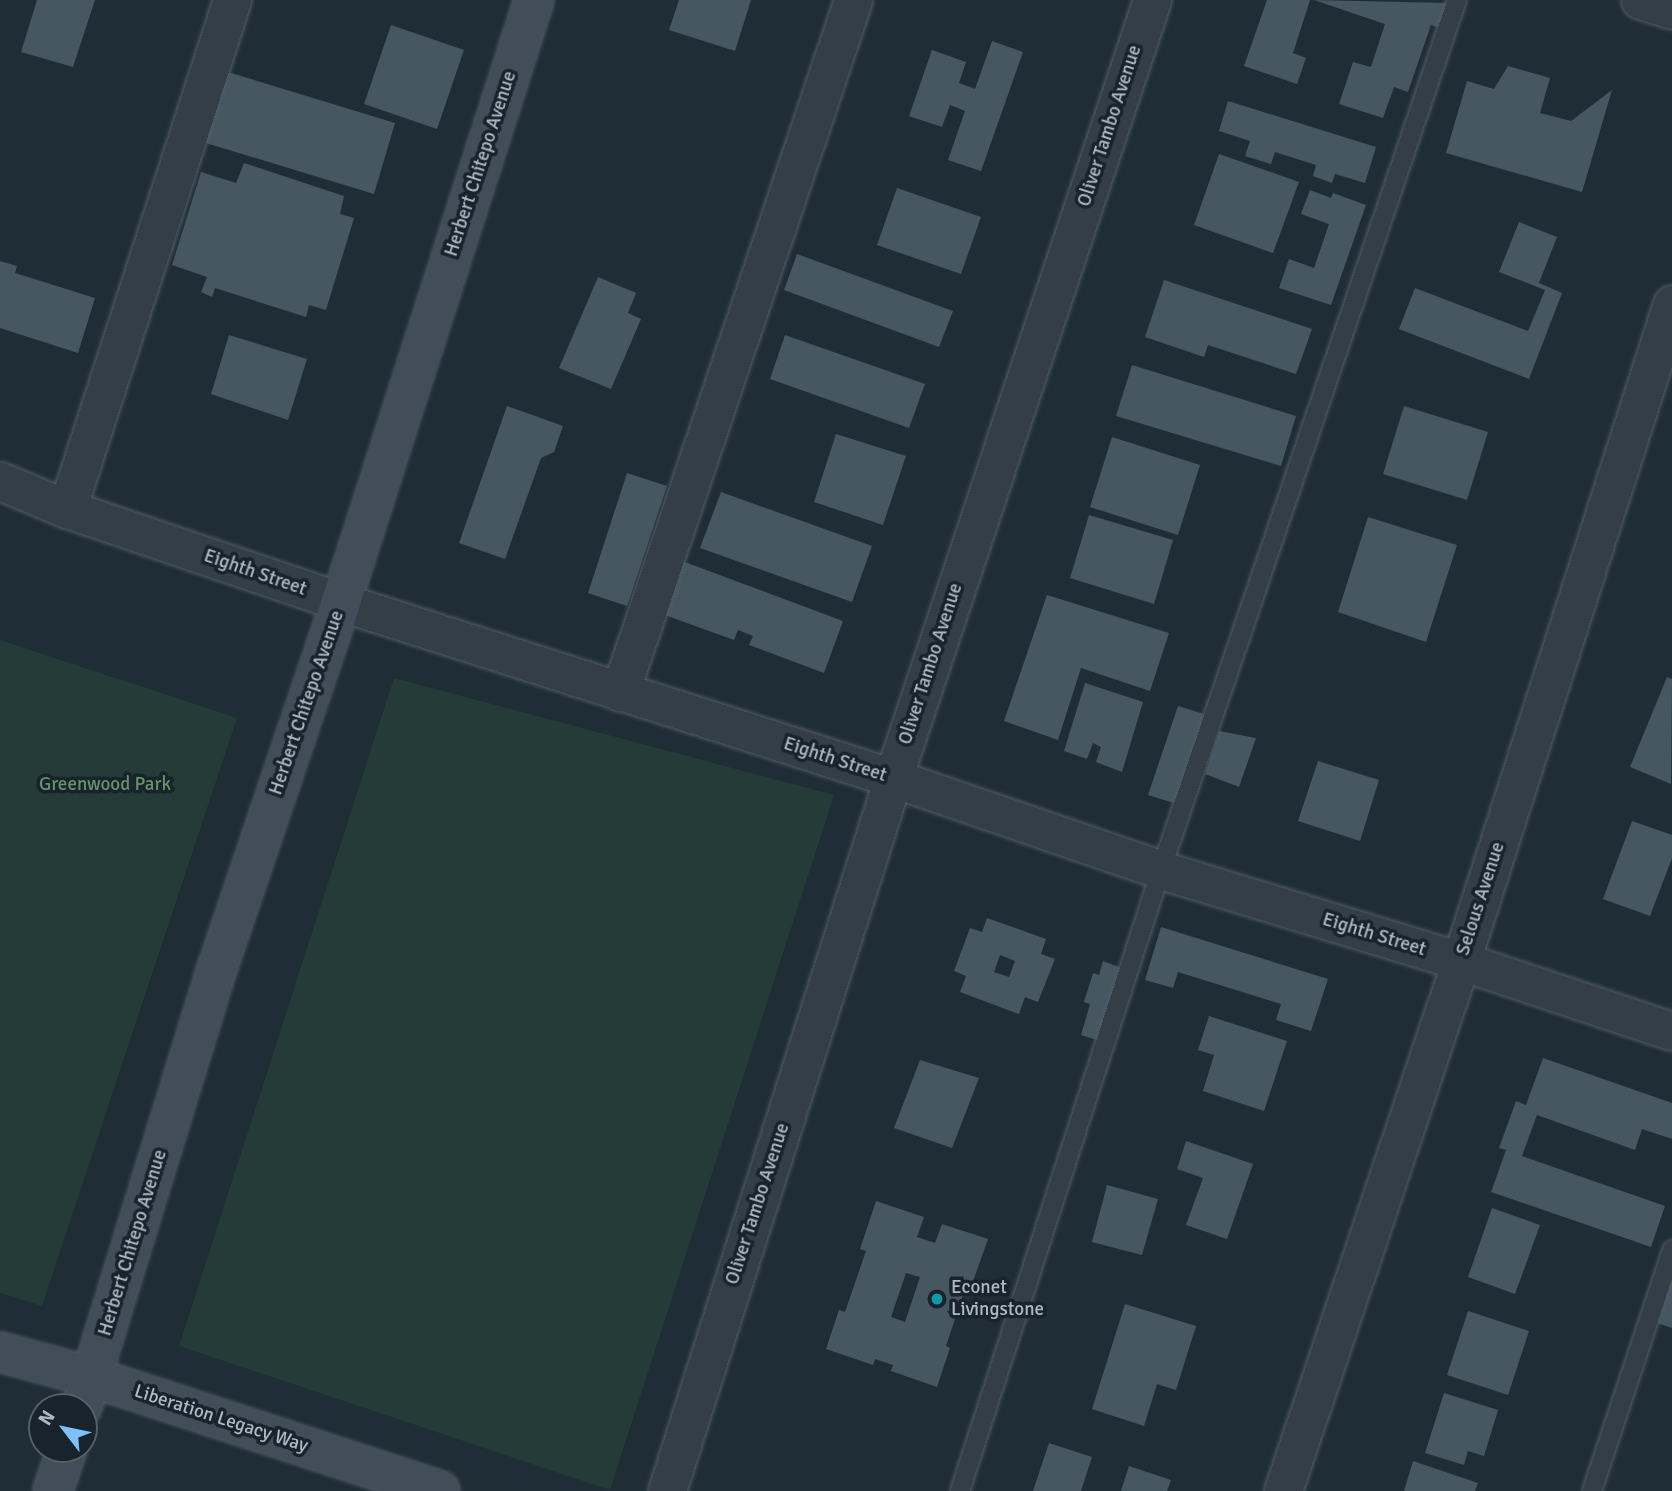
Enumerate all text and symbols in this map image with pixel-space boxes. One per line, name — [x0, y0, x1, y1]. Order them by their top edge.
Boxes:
street label: Oliver Tambo Avenue — [1073, 42, 1147, 210]
street label: Herbert Chitepo Avenue — [440, 68, 522, 260]
street label: Eighth Street — [201, 545, 309, 601]
street label: Oliver Tambo Avenue — [894, 580, 968, 748]
street label: Herbert Chitepo Avenue — [265, 608, 349, 798]
street label: Eighth Street — [781, 733, 889, 787]
park label: Greenwood Park — [39, 774, 171, 796]
street label: Selous Avenue — [1452, 840, 1510, 958]
street label: Eighth Street — [1320, 908, 1428, 962]
street label: Oliver Tambo Avenue — [721, 1120, 795, 1288]
street label: Herbert Chitepo Avenue — [94, 1147, 172, 1339]
place label: Econet Livingstone — [951, 1277, 1044, 1321]
marker: Econet Livingstone — [929, 1291, 945, 1307]
street label: Liberation Legacy Way — [131, 1380, 311, 1458]
north arrow — [28, 1393, 98, 1463]
text: N — [33, 1406, 61, 1430]

